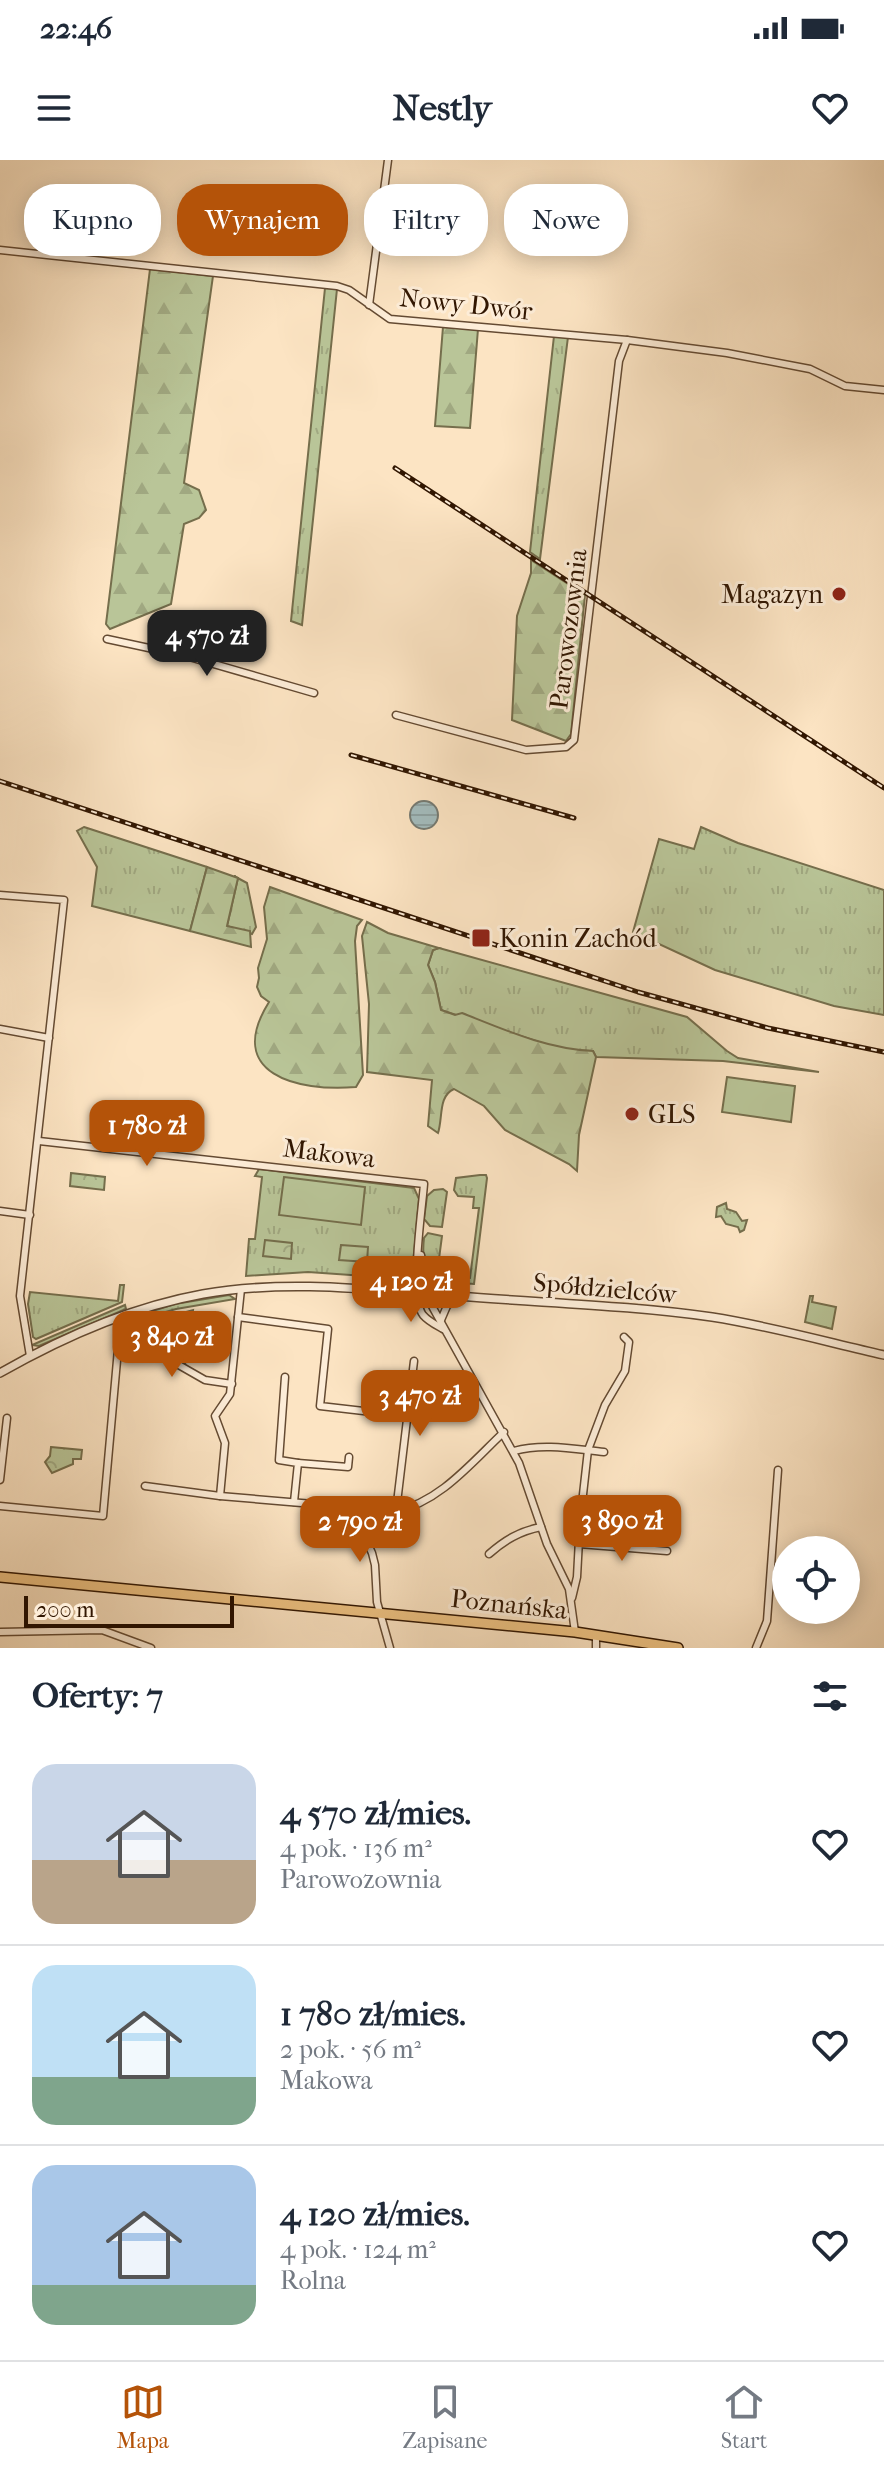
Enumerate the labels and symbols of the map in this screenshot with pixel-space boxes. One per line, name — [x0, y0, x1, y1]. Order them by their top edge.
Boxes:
street label: Nowy Dwór — [398, 282, 534, 327]
street label: Parowozownia — [543, 546, 594, 711]
place label: Magazyn — [721, 579, 823, 610]
marker: Magazyn — [830, 585, 848, 603]
pin: 4 570 zł — [124, 610, 290, 678]
place label: Konin Zachód — [499, 923, 658, 954]
marker: Konin Zachód — [470, 927, 492, 949]
place label: GLS — [648, 1099, 695, 1130]
pin: 1 780 zł — [64, 1100, 230, 1168]
marker: GLS — [623, 1105, 641, 1123]
street label: Makowa — [281, 1132, 378, 1175]
pin: 4 120 zł — [328, 1256, 494, 1324]
street label: Spółdzielców — [532, 1267, 679, 1310]
pin: 3 840 zł — [89, 1311, 255, 1379]
pin: 3 470 zł — [337, 1370, 503, 1438]
pin: 3 890 zł — [539, 1495, 705, 1563]
pin: 2 790 zł — [277, 1496, 443, 1564]
street label: Poznańska — [449, 1583, 570, 1626]
scale bar — [24, 1592, 234, 1628]

